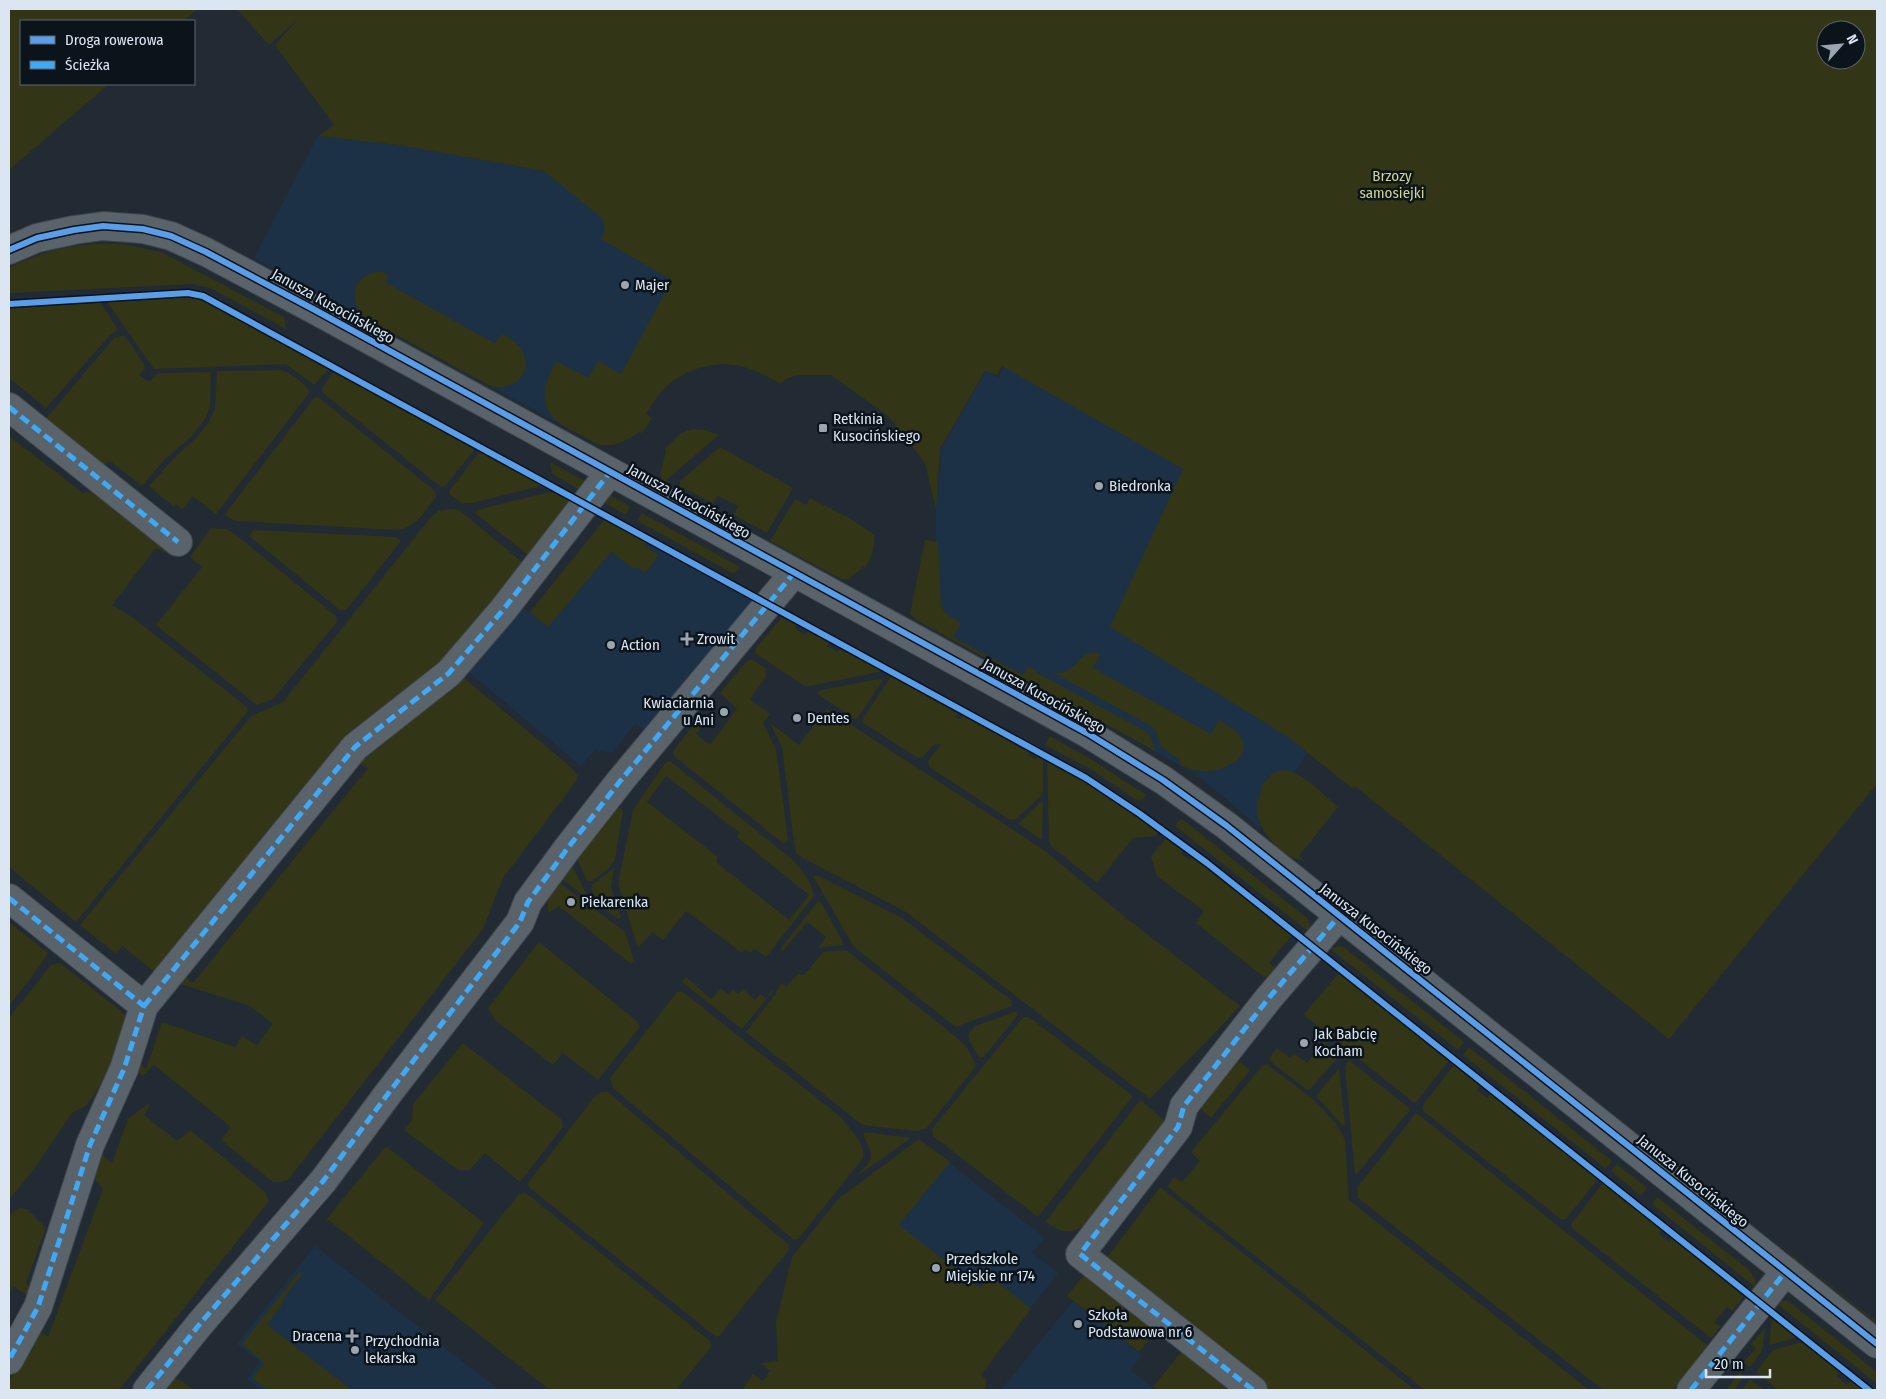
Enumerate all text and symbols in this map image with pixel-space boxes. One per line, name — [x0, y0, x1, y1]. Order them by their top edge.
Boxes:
legend — [20, 20, 195, 85]
north arrow — [1816, 20, 1866, 70]
text: Droga rowerowa — [65, 31, 164, 49]
text: N — [1843, 32, 1862, 47]
text: Ścieżka — [65, 56, 110, 74]
park label: Brzozy samosiejki — [1359, 167, 1425, 202]
street label: Janusza Kusocińskiego — [268, 265, 398, 347]
place label: Majer — [635, 276, 670, 294]
marker: Majer — [619, 279, 631, 291]
place label: Retkinia Kusocińskiego — [833, 410, 920, 445]
marker: Retkinia Kusocińskiego — [817, 422, 829, 434]
street label: Janusza Kusocińskiego — [624, 460, 754, 542]
place label: Biedronka — [1109, 477, 1171, 495]
marker: Biedronka — [1093, 480, 1105, 492]
place label: Zrowit — [697, 630, 735, 648]
marker: Zrowit — [681, 633, 693, 645]
place label: Action — [621, 636, 660, 654]
marker: Action — [605, 639, 617, 651]
street label: Janusza Kusocińskiego — [979, 655, 1109, 737]
place label: Kwiaciarnia u Ani — [643, 694, 714, 729]
marker: Kwiaciarnia u Ani — [718, 706, 730, 718]
place label: Dentes — [807, 709, 850, 727]
marker: Dentes — [791, 712, 803, 724]
street label: Janusza Kusocińskiego — [1316, 880, 1436, 978]
place label: Piekarenka — [581, 893, 648, 911]
marker: Piekarenka — [565, 896, 577, 908]
place label: Jak Babcię Kocham — [1314, 1025, 1377, 1060]
marker: Jak Babcię Kocham — [1298, 1037, 1310, 1049]
street label: Janusza Kusocińskiego — [1634, 1131, 1752, 1231]
place label: Przedszkole Miejskie nr 174 — [946, 1250, 1035, 1285]
marker: Przedszkole Miejskie nr 174 — [930, 1262, 942, 1274]
place label: Szkoła Podstawowa nr 6 — [1088, 1306, 1192, 1341]
marker: Szkoła Podstawowa nr 6 — [1072, 1318, 1084, 1330]
place label: Dracena — [292, 1327, 342, 1345]
marker: Dracena — [346, 1330, 358, 1342]
place label: Przychodnia lekarska — [365, 1332, 439, 1367]
marker: Przychodnia lekarska — [349, 1344, 361, 1356]
scale bar — [1706, 1346, 1770, 1378]
text: 20 m — [1714, 1355, 1744, 1373]

